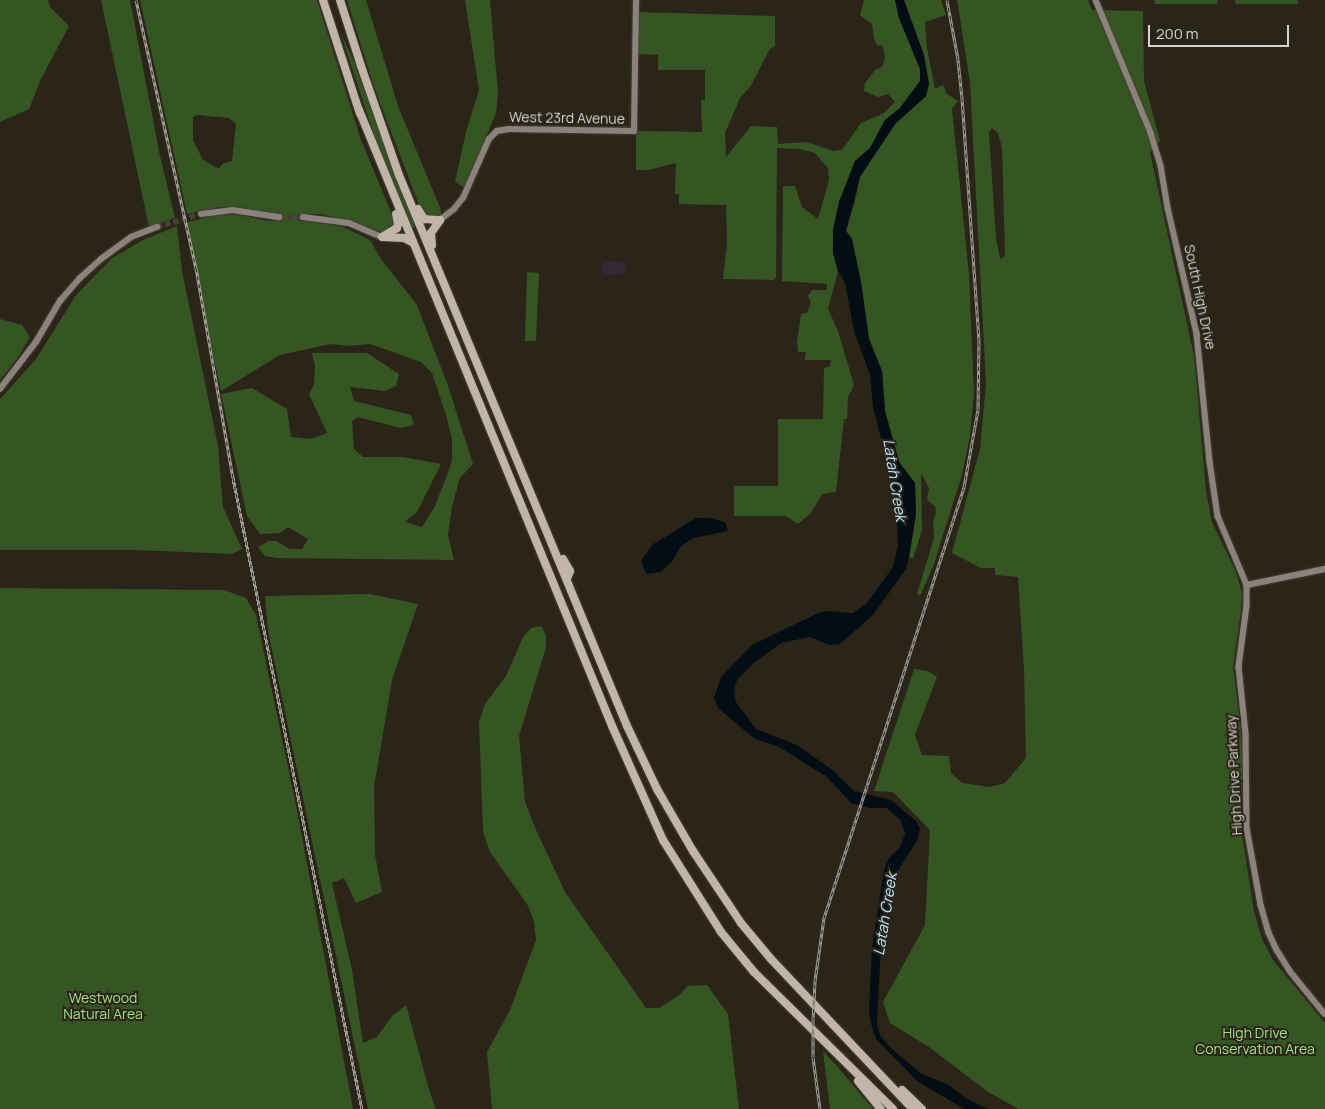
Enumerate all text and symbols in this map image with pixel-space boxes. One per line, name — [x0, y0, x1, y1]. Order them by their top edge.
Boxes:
scale bar — [1150, 15, 1291, 47]
text: 200 m — [1156, 23, 1199, 44]
street label: West 23rd Avenue — [509, 109, 625, 127]
street label: South High Drive — [1181, 243, 1219, 351]
water label: Latah Creek — [880, 438, 910, 522]
street label: High Drive Parkway — [1222, 714, 1246, 836]
water label: Latah Creek — [870, 872, 900, 956]
park label: Westwood Natural Area — [63, 990, 143, 1022]
park label: High Drive Conservation Area — [1195, 1025, 1315, 1058]

